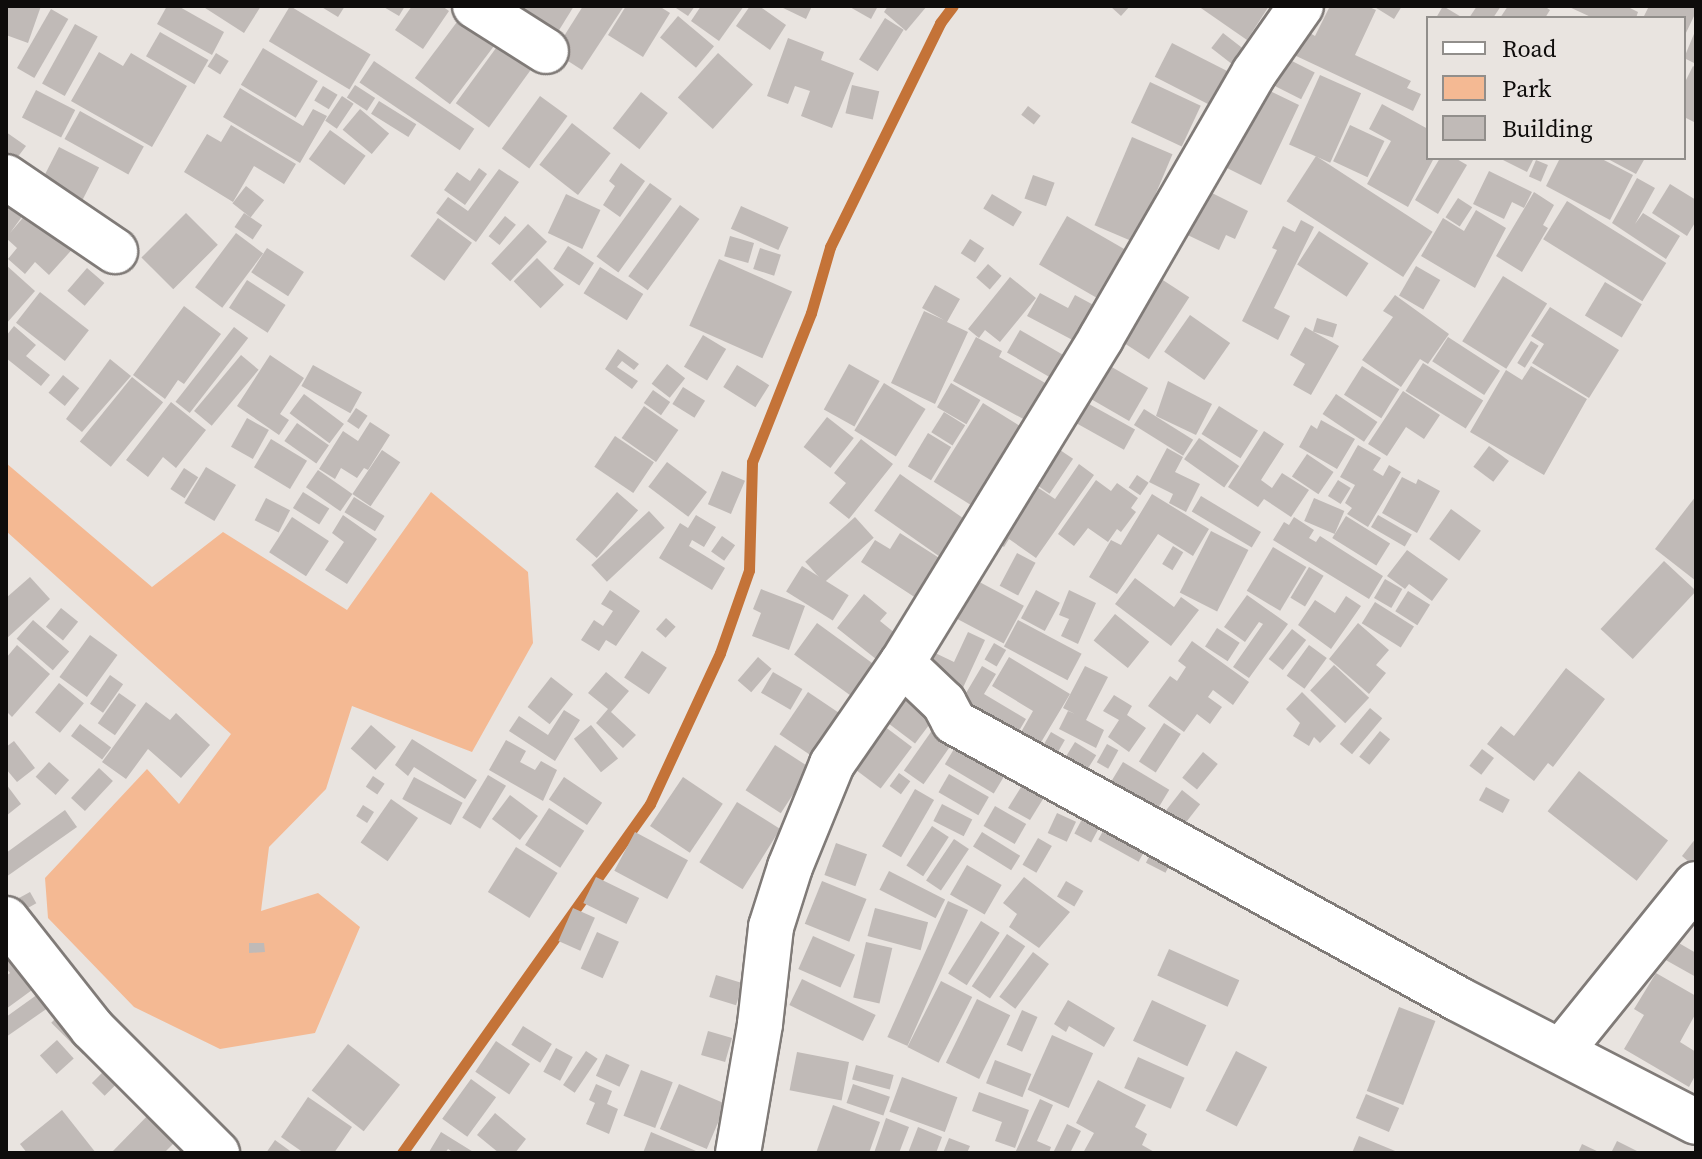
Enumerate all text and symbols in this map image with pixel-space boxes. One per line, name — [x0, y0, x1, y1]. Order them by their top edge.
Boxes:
legend — [1426, 16, 1686, 160]
text: Road — [1502, 32, 1556, 65]
text: Park — [1502, 72, 1551, 105]
text: Building — [1502, 112, 1593, 145]

